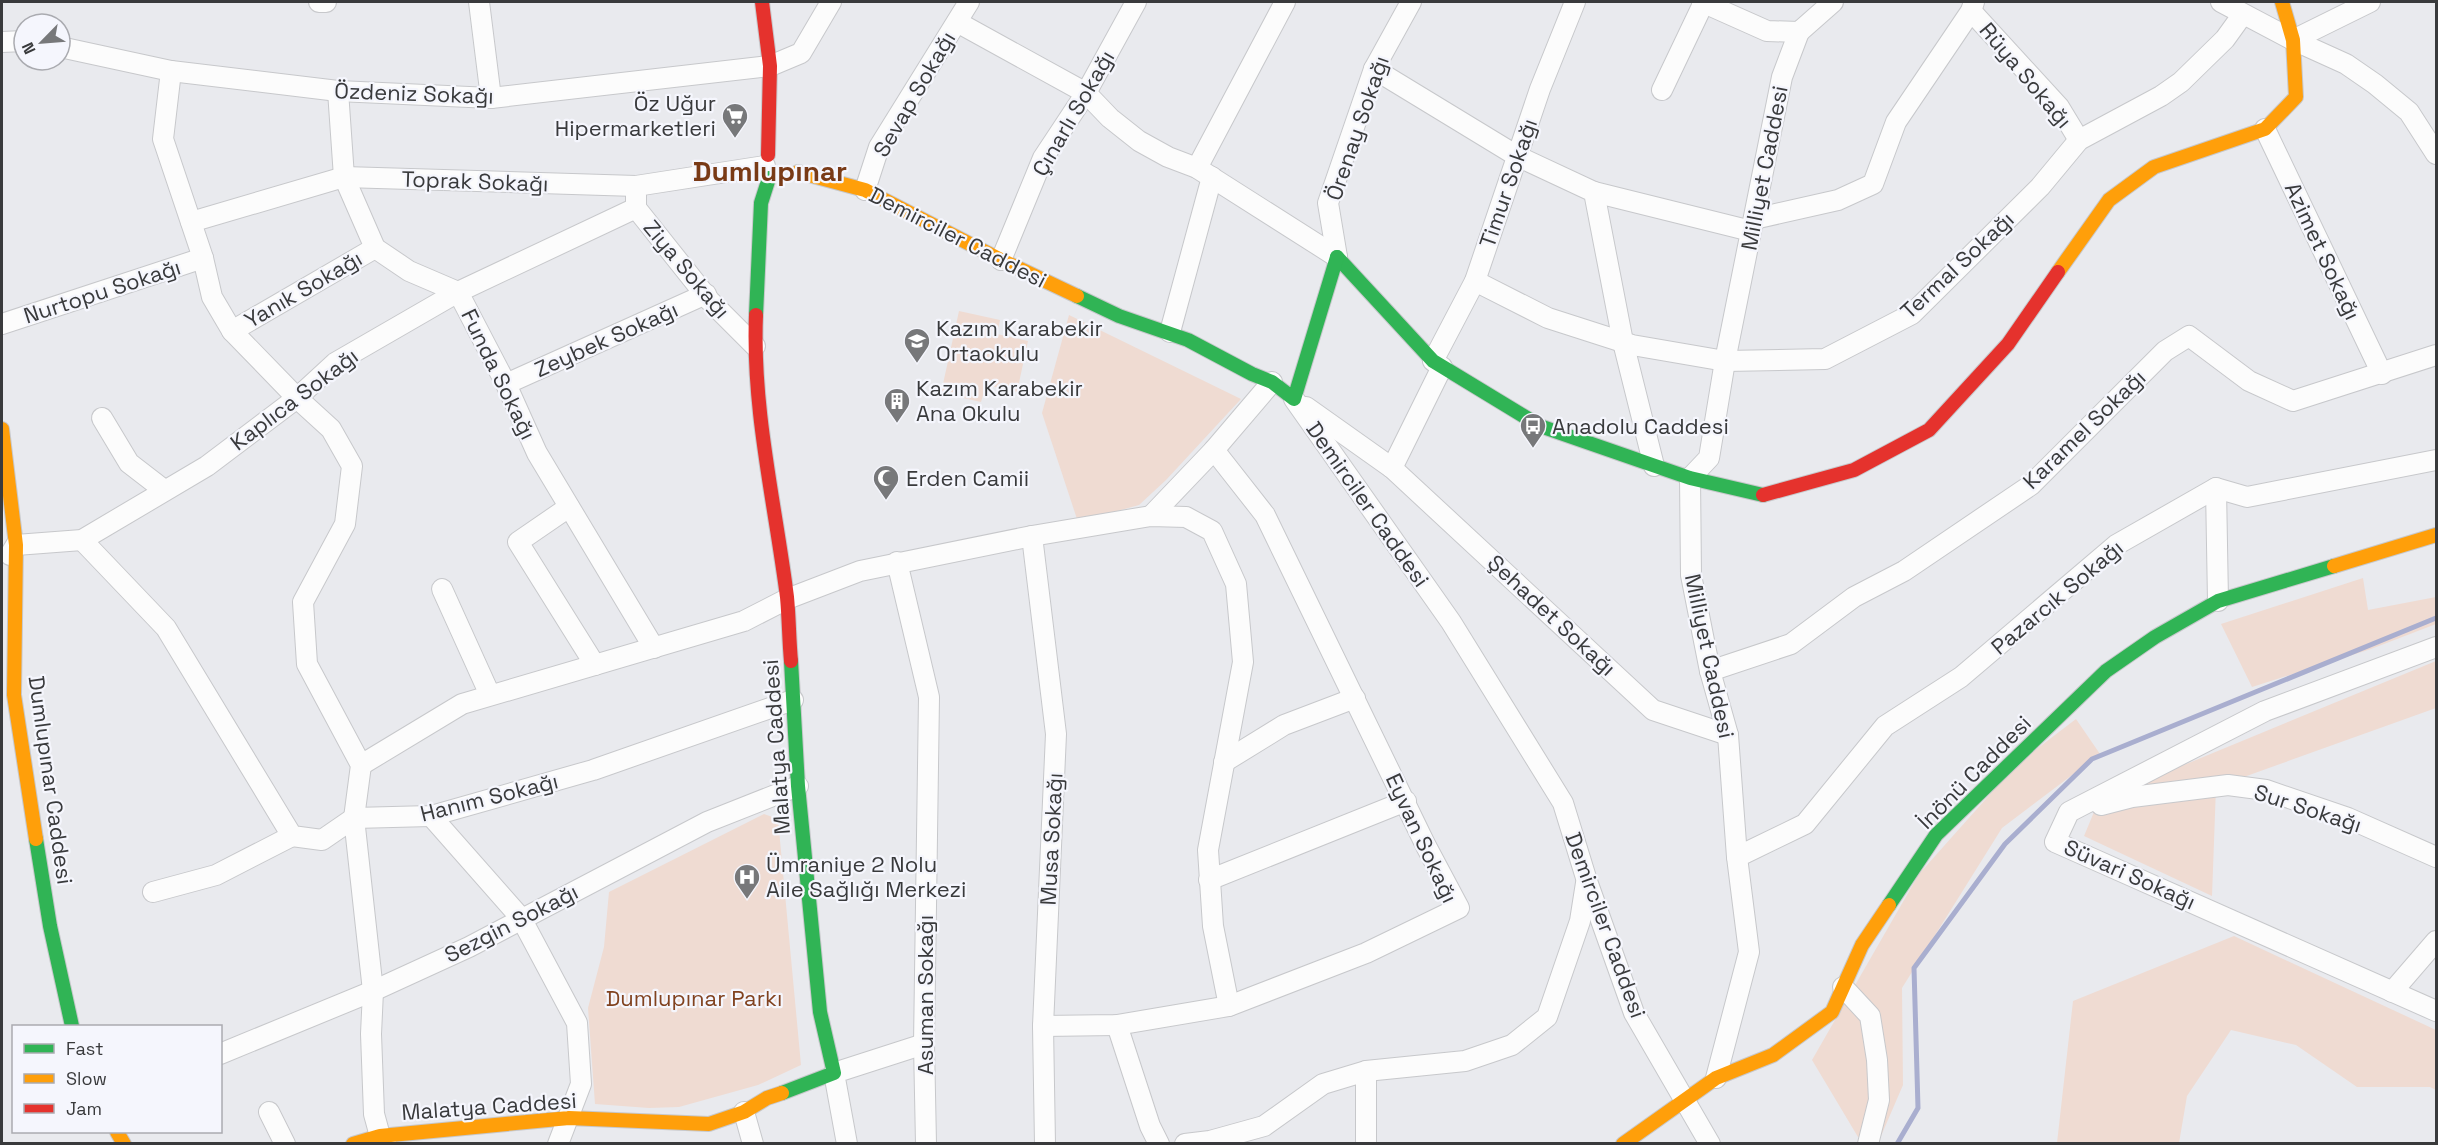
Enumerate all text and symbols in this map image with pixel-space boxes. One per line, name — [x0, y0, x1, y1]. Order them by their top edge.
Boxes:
north arrow — [12, 12, 72, 72]
street label: Rüya Sokağı — [1974, 16, 2078, 134]
street label: Sevap Sokağı — [867, 26, 961, 162]
text: N — [17, 39, 41, 57]
street label: Çınarlı Sokağı — [1026, 45, 1120, 181]
street label: Örenay Sokağı — [1319, 52, 1395, 204]
street label: Özdeniz Sokağı — [334, 76, 494, 110]
street label: Milliyet Caddesi — [1734, 83, 1794, 253]
place label: Öz Uğur Hipermarketleri — [555, 89, 716, 142]
supermarket icon: Öz Uğur Hipermarketleri — [720, 101, 750, 139]
street label: Timur Sokağı — [1473, 115, 1543, 251]
district label: Dumlupınar — [693, 153, 847, 189]
street label: Toprak Sokağı — [401, 164, 549, 198]
street label: Azimet Sokağı — [2279, 178, 2367, 324]
street label: Demirciler Caddesi — [865, 180, 1051, 294]
street label: Termal Sokağı — [1894, 205, 2020, 325]
street label: Ziya Sokağı — [638, 214, 736, 324]
street label: Yanık Sokağı — [239, 244, 367, 334]
street label: Nurtopu Sokağı — [20, 252, 184, 330]
street label: Zeybek Sokağı — [530, 295, 682, 383]
street label: Funda Sokağı — [455, 304, 543, 444]
place label: Kazım Karabekir Ortaokulu — [936, 314, 1103, 367]
school or university icon: Kazım Karabekir Ortaokulu — [902, 326, 932, 364]
street label: Kaplıca Sokağı — [224, 342, 364, 456]
street label: Karamel Sokağı — [2017, 363, 2151, 495]
place label: Kazım Karabekir Ana Okulu — [916, 374, 1083, 427]
building icon: Kazım Karabekir Ana Okulu — [882, 386, 912, 424]
bus stop icon: Anadolu Caddesi — [1518, 411, 1548, 449]
place label: Anadolu Caddesi — [1552, 412, 1729, 440]
street label: Demirciler Caddesi — [1300, 416, 1436, 592]
mosque icon: Erden Camii — [871, 463, 901, 501]
place label: Erden Camii — [906, 464, 1029, 492]
street label: Pazarcık Sokağı — [1985, 534, 2129, 660]
street label: Şehadet Sokağı — [1482, 548, 1622, 682]
street label: Milliyet Caddesi — [1679, 571, 1741, 741]
street label: Malatya Caddesi — [756, 658, 796, 836]
street label: Dumlupınar Caddesi — [23, 674, 79, 886]
street label: İnönü Caddesi — [1911, 709, 2037, 835]
street label: Hanım Sokağı — [417, 766, 561, 828]
street label: Eyvan Sokağı — [1380, 769, 1464, 907]
street label: Musa Sokağı — [1034, 772, 1068, 906]
street label: Sur Sokağı — [2251, 777, 2365, 839]
street label: Demirciler Caddesi — [1559, 828, 1653, 1022]
street label: Süvari Sokağı — [2060, 833, 2200, 915]
place label: Ümraniye 2 Nolu Aile Sağlığı Merkezi — [766, 850, 966, 903]
hospital icon: Ümraniye 2 Nolu Aile Sağlığı Merkezi — [732, 862, 762, 900]
street label: Sezgin Sokağı — [439, 877, 583, 969]
street label: Asuman Sokağı — [911, 915, 939, 1075]
park label: Dumlupınar Parkı — [606, 984, 782, 1012]
legend — [12, 1025, 222, 1133]
text: Fast — [66, 1037, 103, 1060]
text: Slow — [66, 1067, 107, 1090]
street label: Malatya Caddesi — [400, 1086, 578, 1126]
text: Jam — [66, 1097, 102, 1120]

